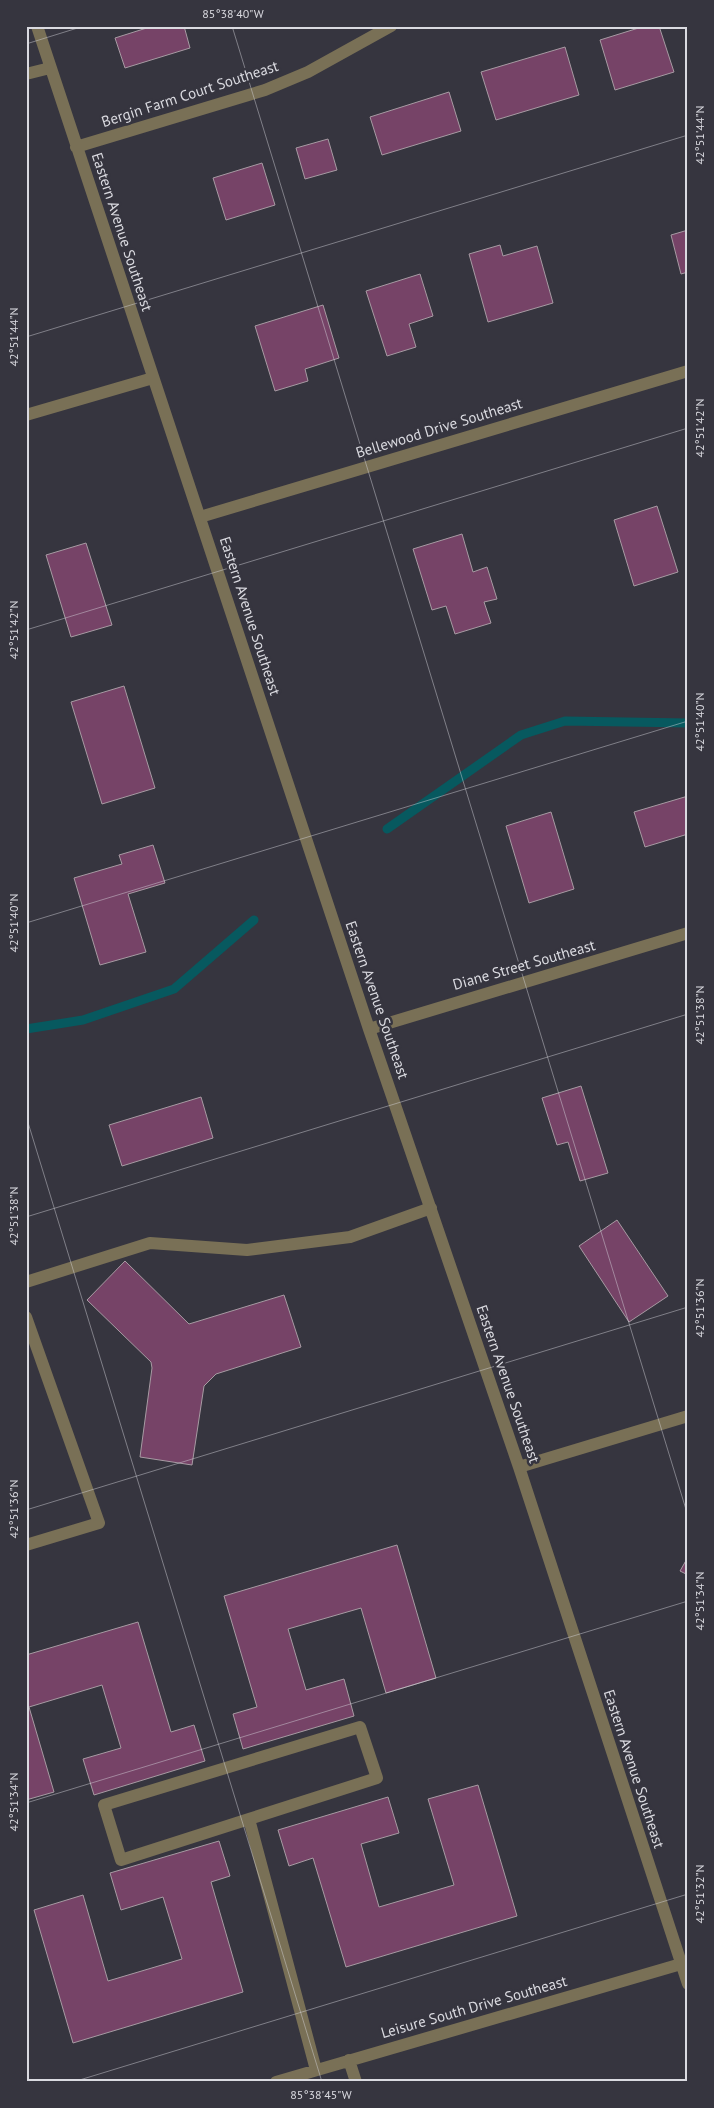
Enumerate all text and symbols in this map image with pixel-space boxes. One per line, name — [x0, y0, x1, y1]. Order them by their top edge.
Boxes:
text: 85°38'40"W — [202, 6, 264, 21]
street label: Bergin Farm Court Southeast — [99, 56, 281, 131]
text: 42°51'44"N — [692, 105, 707, 165]
street label: Eastern Avenue Southeast — [88, 150, 157, 314]
text: 42°51'44"N — [6, 307, 21, 367]
street label: Bellewood Drive Southeast — [353, 393, 524, 462]
text: 42°51'42"N — [692, 398, 707, 458]
street label: Eastern Avenue Southeast — [216, 534, 285, 698]
text: 42°51'42"N — [6, 600, 21, 660]
text: 42°51'40"N — [692, 692, 707, 752]
text: 42°51'40"N — [6, 893, 21, 953]
street label: Eastern Avenue Southeast — [341, 918, 413, 1081]
street label: Diane Street Southeast — [450, 935, 597, 994]
text: 42°51'38"N — [692, 985, 707, 1045]
text: 42°51'38"N — [6, 1186, 21, 1246]
text: 42°51'36"N — [692, 1278, 707, 1338]
street label: Eastern Avenue Southeast — [472, 1302, 544, 1465]
text: 42°51'36"N — [6, 1479, 21, 1539]
text: 42°51'34"N — [692, 1571, 707, 1631]
street label: Eastern Avenue Southeast — [600, 1687, 669, 1851]
text: 42°51'34"N — [6, 1772, 21, 1832]
text: 42°51'32"N — [692, 1864, 707, 1924]
street label: Leisure South Drive Southeast — [379, 1971, 569, 2042]
text: 85°38'45"W — [290, 2087, 352, 2102]

